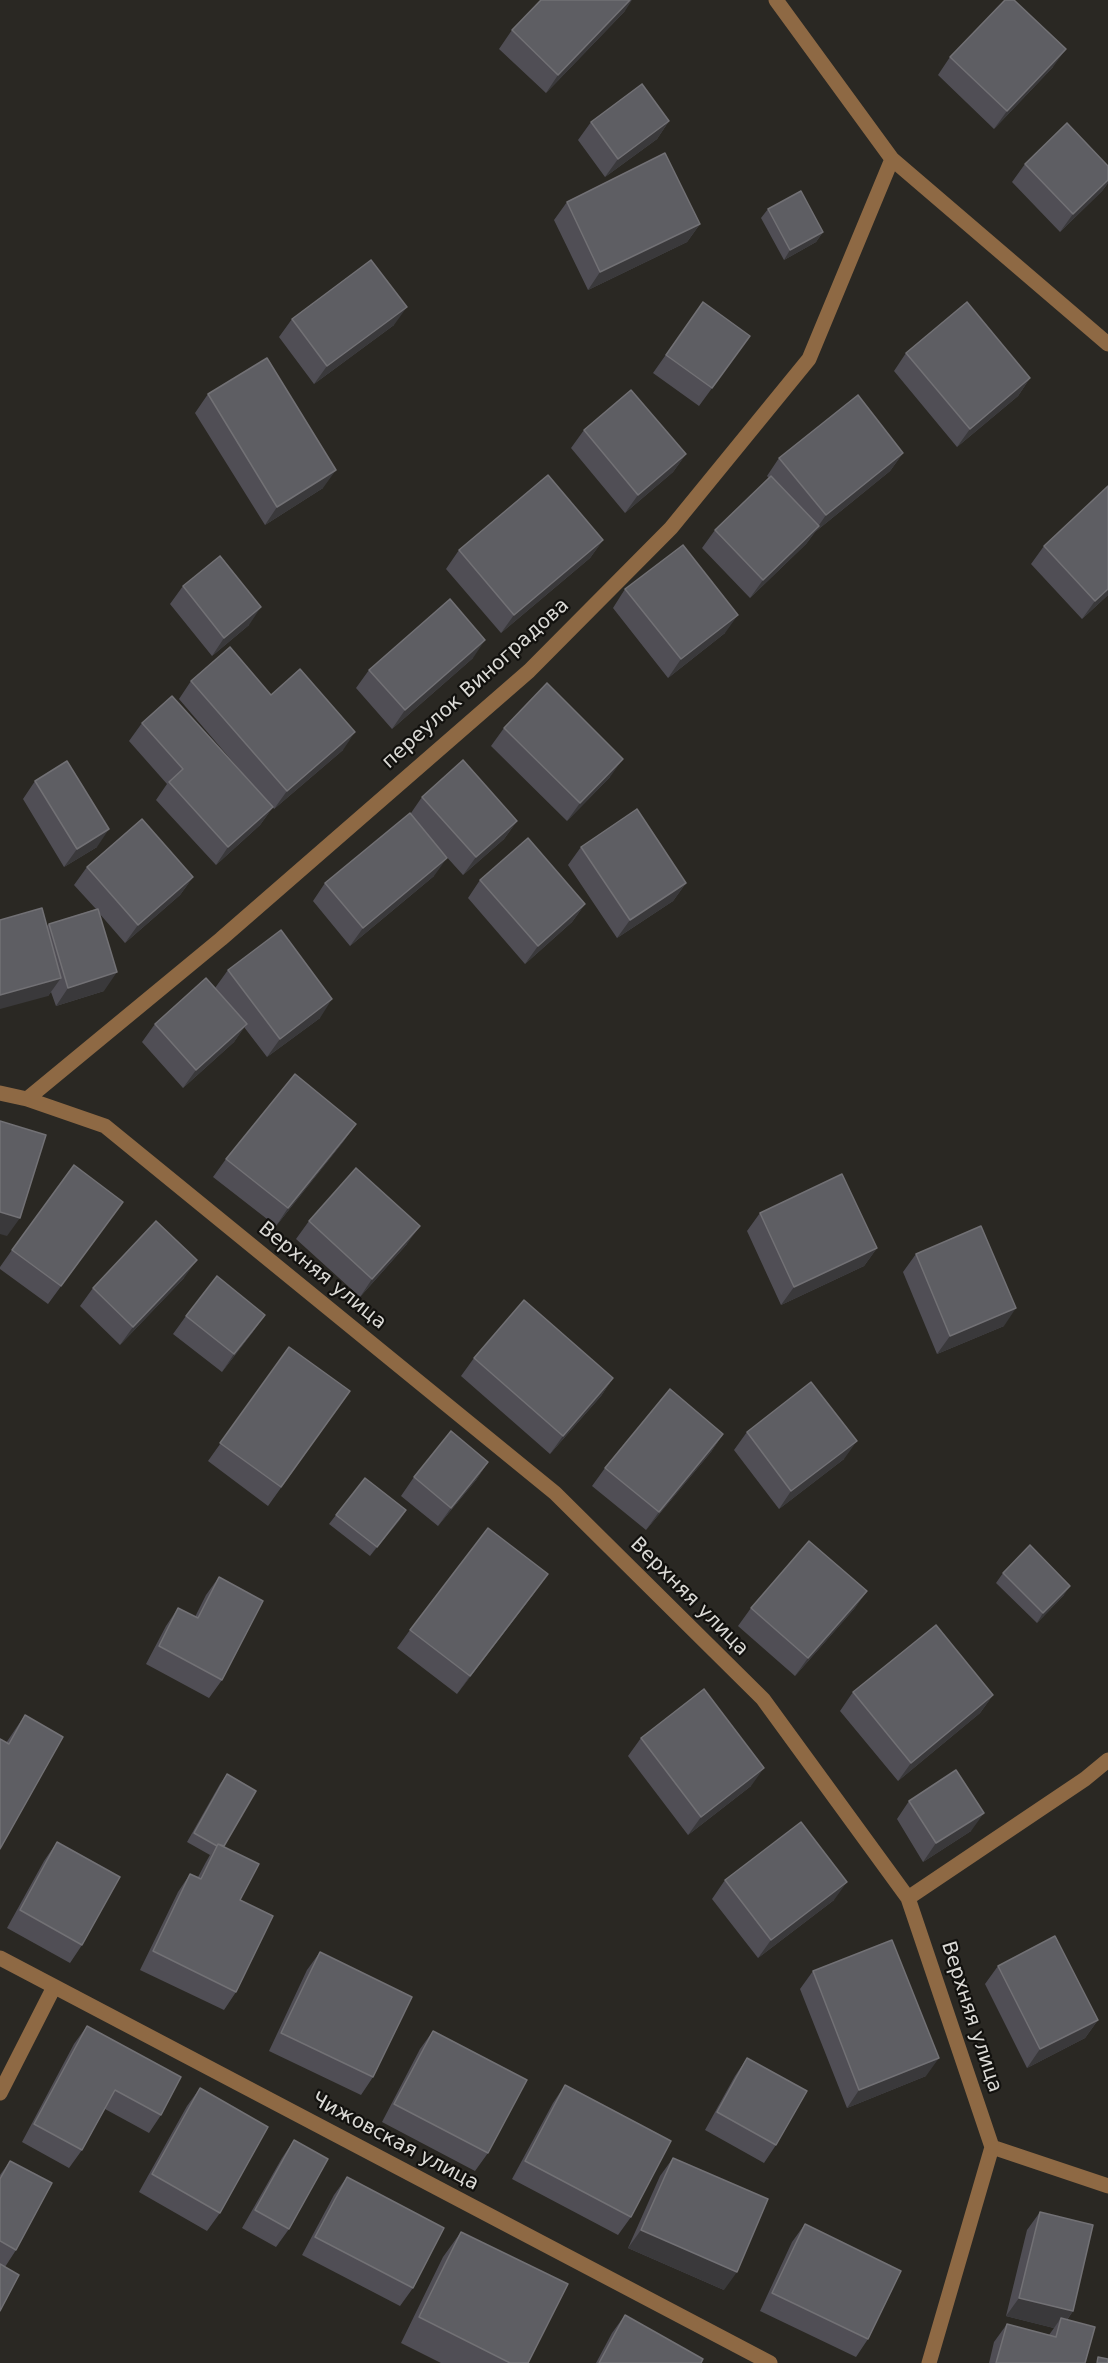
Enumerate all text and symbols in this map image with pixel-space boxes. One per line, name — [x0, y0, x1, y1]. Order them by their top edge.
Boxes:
street label: переулок Виноградова — [378, 594, 574, 774]
street label: Верхняя улица — [253, 1217, 391, 1335]
street label: Верхняя улица — [625, 1533, 753, 1661]
street label: Верхняя улица — [935, 1938, 1007, 2096]
street label: Чижовская улица — [307, 2088, 483, 2196]

